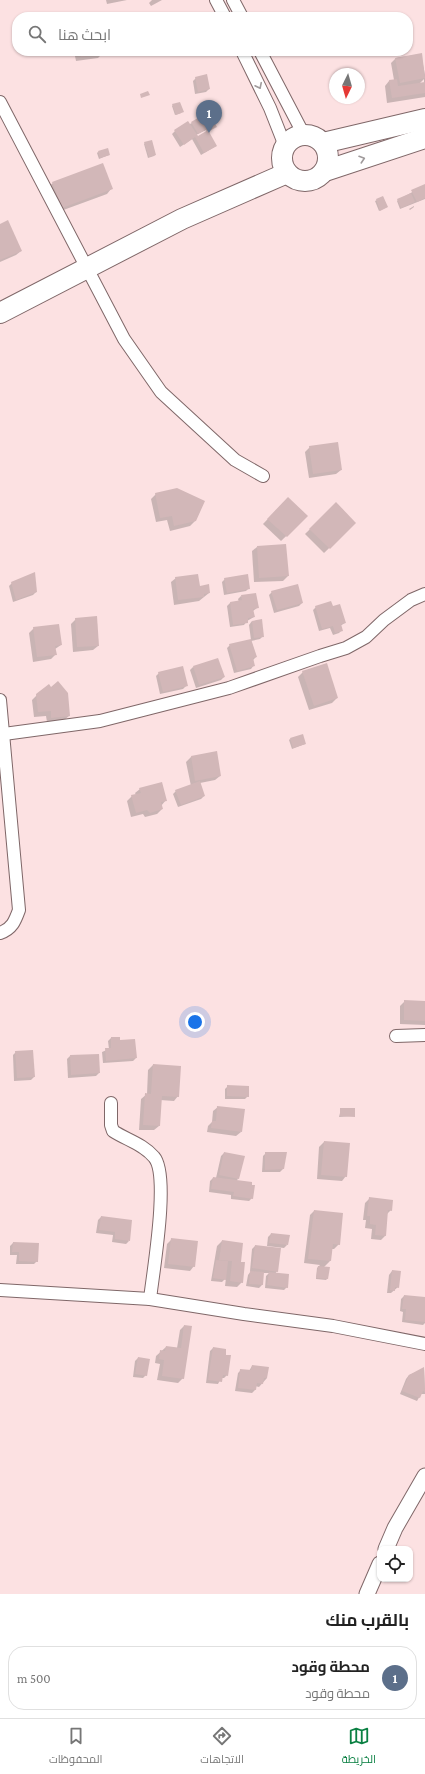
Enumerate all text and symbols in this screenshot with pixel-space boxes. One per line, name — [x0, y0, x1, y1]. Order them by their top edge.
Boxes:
search box — [12, 12, 413, 56]
icon: search — [26, 23, 48, 45]
text: ابحث هنا — [58, 27, 111, 43]
north arrow — [329, 68, 365, 104]
one-way arrow — [254, 82, 262, 89]
pin: 1 — [196, 100, 222, 133]
one-way arrow — [359, 155, 366, 164]
your location — [185, 1012, 205, 1032]
map controls — [377, 1546, 413, 1582]
button: locate — [377, 1546, 413, 1582]
text: بالقرب منك — [326, 1611, 409, 1630]
text: محطة وقود — [292, 1659, 370, 1675]
text: 500 m — [17, 1671, 51, 1686]
text: 1 — [393, 1671, 397, 1686]
text: محطة وقود — [305, 1686, 370, 1701]
tab: المحفوظات — [49, 1725, 102, 1769]
tab: الاتجاهات — [200, 1725, 244, 1769]
tab: الخريطة — [342, 1725, 376, 1769]

